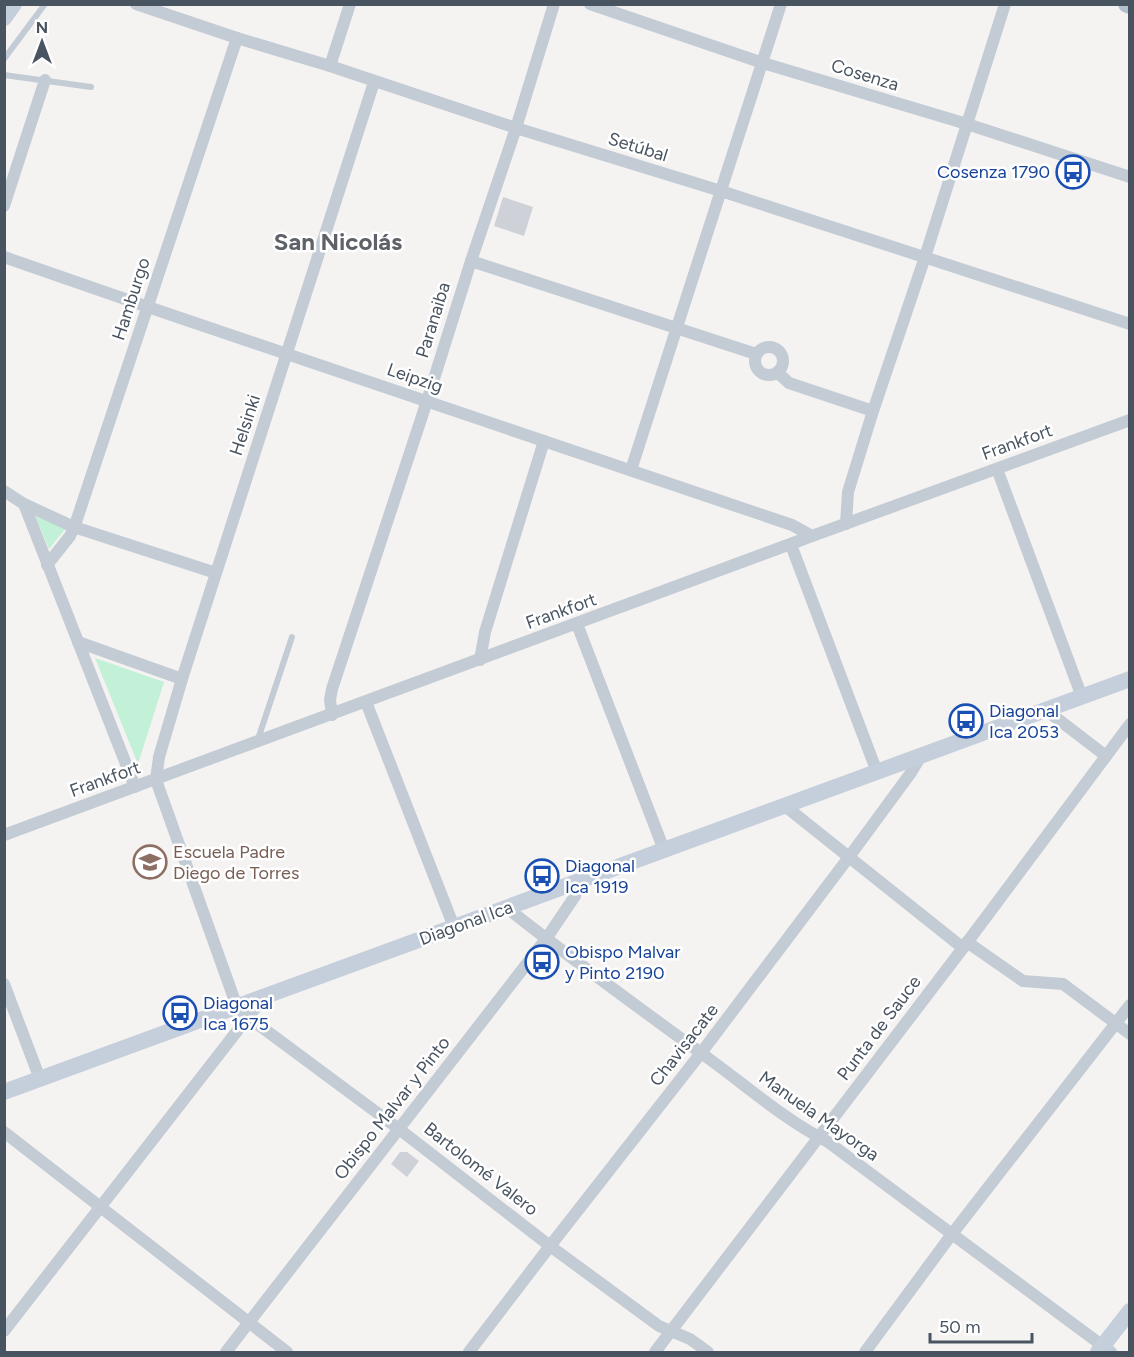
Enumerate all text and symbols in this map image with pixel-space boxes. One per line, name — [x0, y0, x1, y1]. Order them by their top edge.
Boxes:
north arrow — [12, 12, 72, 72]
text: N — [36, 18, 48, 37]
street label: Cosenza — [828, 54, 902, 96]
street label: Setúbal — [605, 128, 671, 166]
bus stop icon: Cosenza 1790 — [1055, 154, 1091, 190]
place label: Cosenza 1790 — [937, 161, 1050, 183]
district label: San Nicolás — [274, 227, 402, 256]
street label: Hamburgo — [107, 255, 155, 343]
street label: Paranaiba — [411, 280, 455, 360]
street label: Leipzig — [384, 358, 446, 398]
street label: Helsinki — [225, 392, 265, 458]
street label: Frankfort — [979, 419, 1055, 465]
street label: Frankfort — [523, 588, 599, 634]
place label: Diagonal Ica 2053 — [989, 700, 1059, 743]
bus stop icon: Diagonal Ica 2053 — [948, 703, 984, 739]
street label: Frankfort — [67, 756, 143, 802]
place label: Escuela Padre Diego de Torres — [173, 841, 299, 884]
school or university icon: Escuela Padre Diego de Torres — [132, 844, 168, 880]
place label: Diagonal Ica 1919 — [565, 855, 635, 898]
bus stop icon: Diagonal Ica 1919 — [524, 858, 560, 894]
street label: Diagonal Ica — [416, 896, 516, 950]
place label: Obispo Malvar y Pinto 2190 — [565, 941, 680, 984]
bus stop icon: Obispo Malvar y Pinto 2190 — [524, 944, 560, 980]
street label: Punta de Sauce — [832, 971, 926, 1085]
place label: Diagonal Ica 1675 — [203, 992, 273, 1035]
bus stop icon: Diagonal Ica 1675 — [162, 995, 198, 1031]
street label: Chavisacate — [645, 999, 723, 1091]
street label: Obispo Malvar y Pinto — [329, 1032, 455, 1184]
street label: Manuela Mayorga — [755, 1066, 883, 1166]
street label: Bartolomé Valero — [420, 1118, 542, 1220]
scale bar — [930, 1306, 1032, 1344]
text: 50 m — [939, 1316, 981, 1338]

